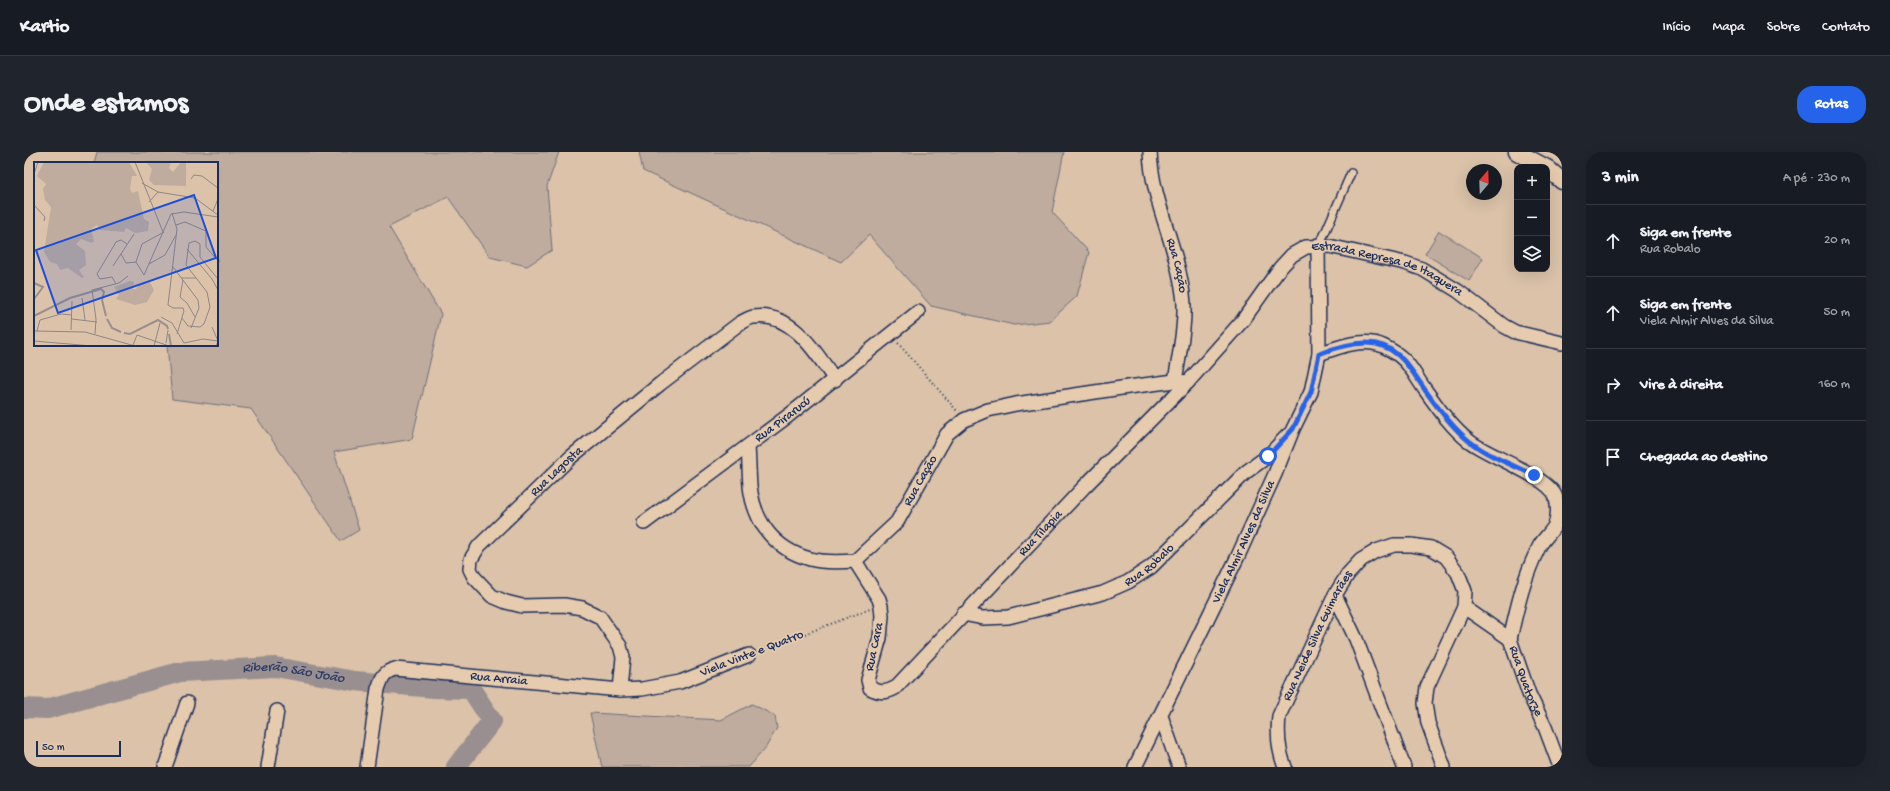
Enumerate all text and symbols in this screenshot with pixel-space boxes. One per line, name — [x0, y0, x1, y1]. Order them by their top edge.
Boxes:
text: Kartio — [20, 16, 69, 39]
text: Início — [1662, 19, 1691, 36]
text: Mapa — [1713, 19, 1745, 36]
text: Sobre — [1767, 19, 1800, 36]
text: Contato — [1822, 19, 1870, 36]
button: Rotas — [1797, 86, 1866, 123]
text: Onde estamos — [24, 88, 188, 121]
inset map — [34, 162, 218, 346]
north arrow — [1466, 164, 1502, 200]
map controls — [1514, 164, 1550, 272]
button: + — [1514, 164, 1550, 200]
text: 3 min — [1602, 168, 1639, 188]
text: A pé · 230 m — [1783, 171, 1850, 186]
button: − — [1514, 200, 1550, 236]
text: Siga em frente — [1640, 224, 1731, 242]
icon: ahead — [1602, 230, 1624, 252]
text: 20 m — [1824, 233, 1850, 248]
street label: Rua Cação — [1163, 236, 1190, 294]
button: layers — [1514, 236, 1550, 272]
street label: Estrada Represa de Itaquera — [1311, 238, 1466, 300]
text: Rua Robalo — [1640, 242, 1700, 257]
text: Siga em frente — [1640, 296, 1731, 314]
icon: ahead — [1602, 302, 1624, 324]
text: 50 m — [1823, 305, 1850, 320]
text: Viela Almir Alves da Silva — [1640, 314, 1774, 329]
icon: right — [1602, 374, 1624, 396]
text: Vire à direita — [1640, 376, 1723, 394]
text: 160 m — [1818, 377, 1850, 392]
street label: Rua Pirarucú — [752, 393, 814, 446]
street label: Rua Lagosta — [527, 442, 586, 500]
icon: arrive — [1602, 446, 1624, 468]
route start — [1259, 447, 1277, 465]
text: Chegada ao destino — [1640, 448, 1767, 466]
street label: Rua Cação — [900, 452, 941, 509]
route end — [1525, 466, 1543, 484]
street label: Viela Almir Alves da Silva — [1208, 477, 1279, 607]
street label: Rua Tilapia — [1015, 507, 1066, 559]
street label: Rua Robalo — [1121, 540, 1178, 590]
street label: Rua Neide Silva Guimarães — [1279, 566, 1356, 703]
street label: Rua Cara — [863, 621, 888, 673]
street label: Viela Vinte e Quatro — [697, 627, 806, 681]
street label: Rua Quatorze — [1505, 644, 1546, 719]
water label: Riberão São João — [242, 658, 346, 688]
street label: Rua Arraia — [470, 669, 529, 689]
scale bar — [36, 739, 121, 758]
text: 50 m — [42, 742, 64, 754]

